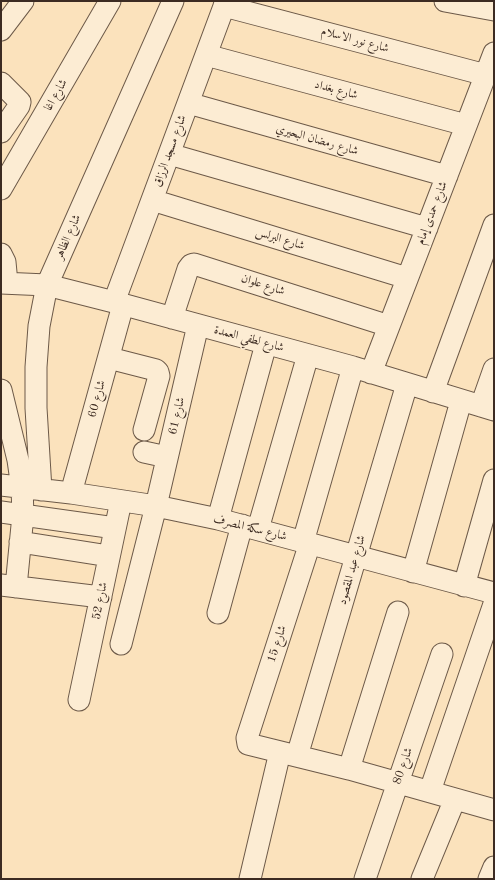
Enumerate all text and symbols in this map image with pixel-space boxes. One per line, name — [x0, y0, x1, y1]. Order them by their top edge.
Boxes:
street label: شارع نور الاسلام — [320, 24, 390, 56]
street label: شارع اغا — [41, 77, 71, 113]
street label: شارع بغداد — [313, 77, 359, 103]
street label: شارع مسجد الرزاق — [150, 113, 190, 189]
street label: شارع رمضان البحيري — [274, 121, 360, 159]
street label: شارع حمدى إمام — [413, 179, 451, 247]
street label: شارع الظاهر — [52, 212, 84, 262]
street label: شارع البرلس — [254, 225, 306, 253]
street label: شارع علوان — [239, 271, 287, 299]
street label: شارع لطفي العمدة — [212, 323, 286, 355]
street label: شارع 60 — [85, 379, 109, 419]
street label: شارع 61 — [166, 396, 188, 436]
street label: شارع سكة المصرف — [212, 512, 288, 544]
street label: شارع عبد المقصود — [335, 534, 369, 606]
street label: شارع 52 — [89, 581, 111, 621]
street label: شارع 15 — [264, 624, 290, 664]
street label: شارع 80 — [390, 746, 416, 786]

